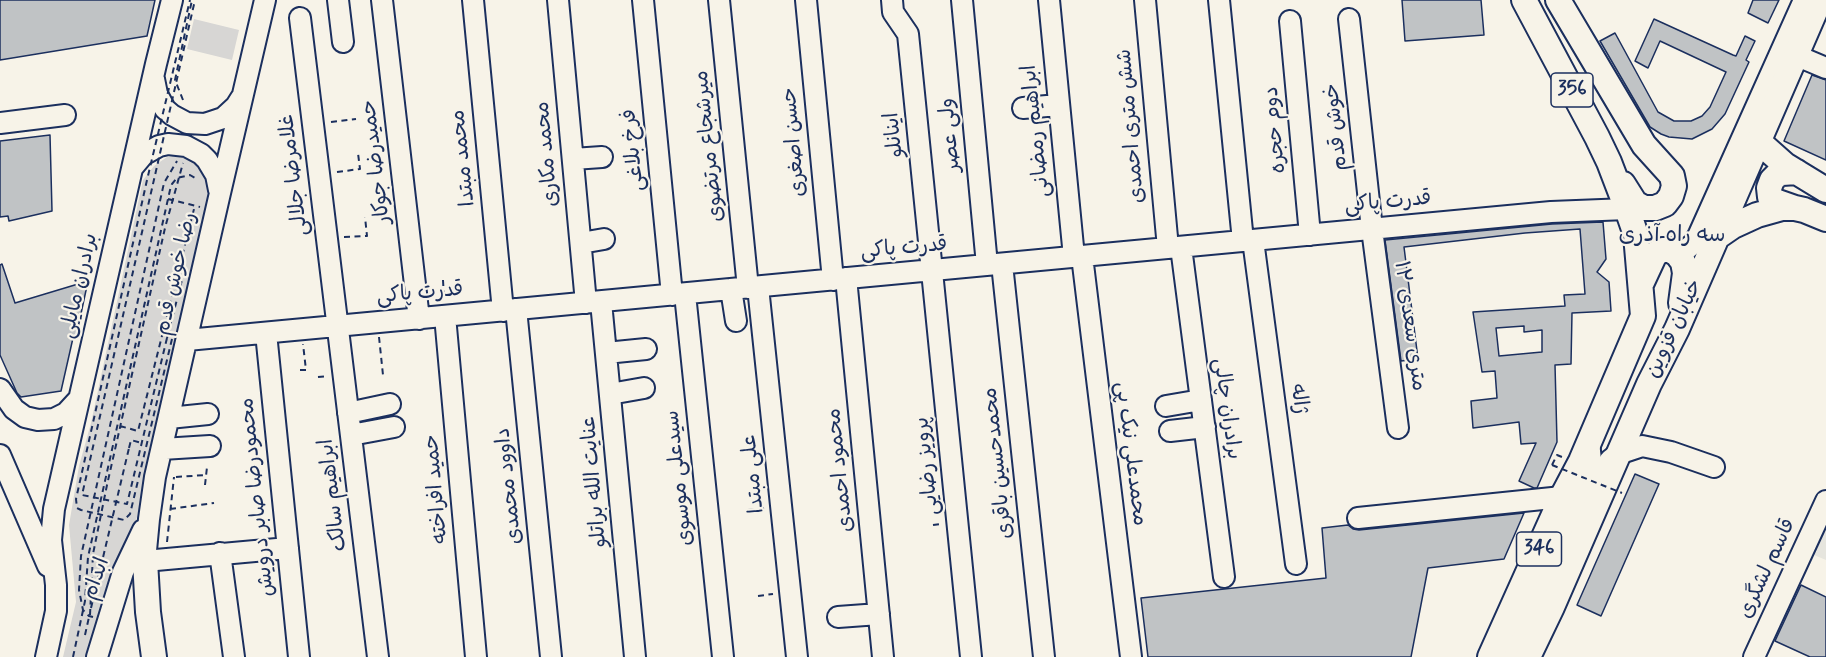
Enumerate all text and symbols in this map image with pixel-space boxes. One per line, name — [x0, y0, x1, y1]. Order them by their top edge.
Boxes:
street label: شش متری احمدی — [1113, 48, 1151, 204]
street label: ابراهیم رمضانی — [1018, 64, 1056, 198]
street label: میرشجاع مرتضوی — [690, 69, 730, 223]
road number: 356 — [1551, 73, 1593, 107]
street label: خوش قدم — [1320, 82, 1354, 172]
street label: دوم حجره — [1260, 85, 1292, 175]
street label: حسن اصغری — [778, 86, 812, 198]
street label: ولی عصر — [935, 97, 967, 173]
street label: حمیدرضا جوکار — [357, 98, 397, 226]
street label: محمد مکاری — [531, 100, 565, 208]
street label: فرخ بلاغی — [617, 107, 651, 193]
street label: محمد مبتدا — [446, 108, 482, 208]
street label: اینانلو — [880, 111, 910, 159]
street label: غلامرضا جلالی — [275, 113, 315, 237]
street label: قدرت پاکی — [1344, 187, 1432, 219]
street label: رضا خوش قدم — [151, 210, 203, 338]
district label: سه راه آذری — [1619, 223, 1725, 249]
street label: برادران مایلی — [56, 231, 104, 341]
street label: قدرت پاکی — [860, 233, 948, 265]
street label: ۱۲ متری سعدی — [1387, 259, 1431, 393]
street label: خیابان قزوین — [1641, 276, 1709, 382]
street label: قدرت پاکی — [376, 278, 464, 310]
street label: برادران چالی — [1206, 357, 1246, 461]
street label: محمدعلی نیک پی — [1109, 380, 1151, 528]
street label: ژاله — [1283, 382, 1313, 416]
street label: محمدحسین باقری — [979, 386, 1019, 540]
street label: محمودرضا صابر درویش — [235, 396, 281, 598]
street label: محمود احمدی — [822, 407, 860, 533]
street label: سیدعلی موسوی — [660, 409, 700, 547]
street label: عنایت الله براتلو — [577, 415, 613, 549]
street label: پرویز رضایی — [910, 416, 946, 516]
street label: داوود محمدی — [491, 426, 529, 546]
street label: حمید افراخته — [420, 433, 454, 545]
street label: علی مبتدا — [737, 433, 771, 515]
street label: ابراهیم سالک — [315, 437, 353, 553]
street label: قاسم لشگری — [1734, 515, 1802, 623]
road number: 346 — [1516, 532, 1562, 566]
street label: ابدام — [78, 554, 116, 604]

